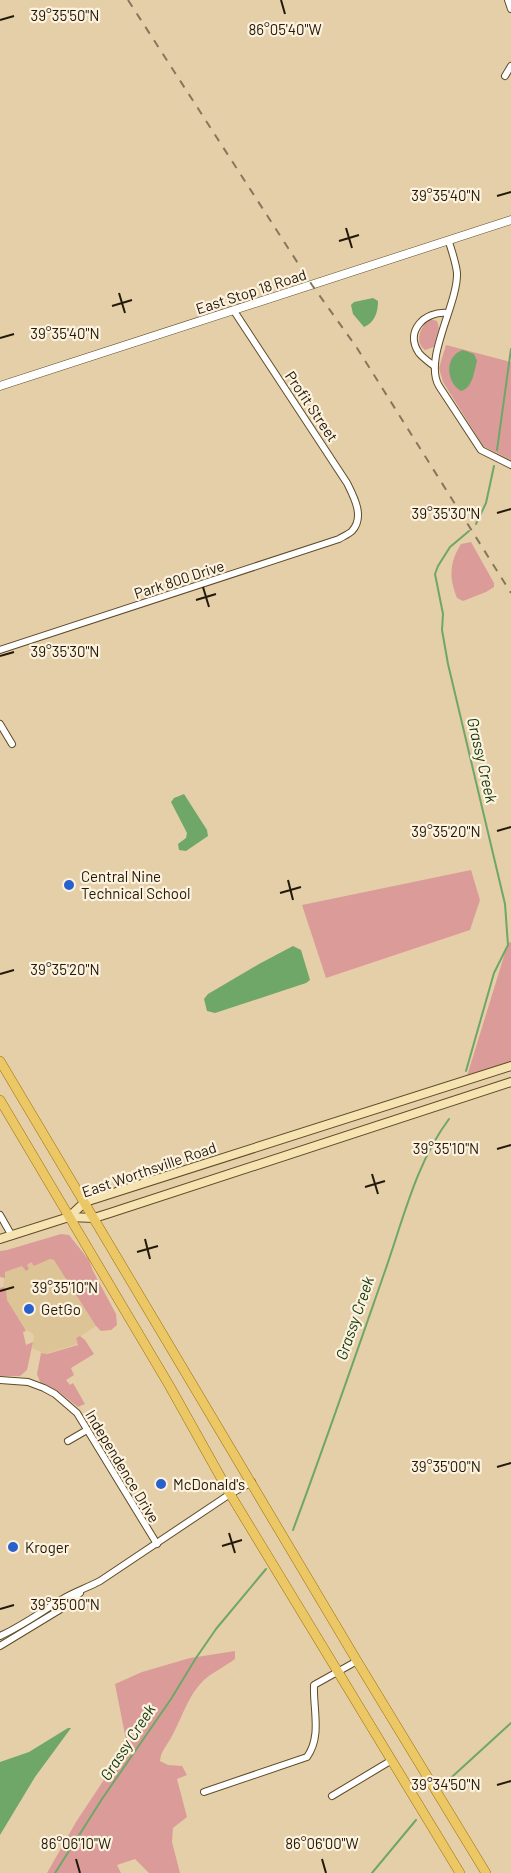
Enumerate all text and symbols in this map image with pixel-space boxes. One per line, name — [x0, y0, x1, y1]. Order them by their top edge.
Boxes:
text: 39°35'50"N — [31, 6, 99, 24]
text: 86°05'40"W — [248, 20, 322, 38]
text: 39°35'40"N — [411, 186, 481, 204]
street label: East Stop 18 Road — [193, 265, 309, 317]
text: 39°35'40"N — [30, 324, 100, 342]
street label: Profit Street — [282, 367, 342, 445]
text: 39°35'30"N — [412, 504, 480, 522]
street label: Park 800 Drive — [132, 556, 226, 602]
text: 39°35'30"N — [31, 642, 99, 660]
water label: Grassy Creek — [464, 715, 502, 805]
text: 39°35'20"N — [411, 822, 481, 840]
place label: Central Nine Technical School — [81, 867, 191, 902]
marker: Central Nine Technical School — [62, 878, 76, 892]
text: 39°35'20"N — [30, 960, 100, 978]
street label: East Worthsville Road — [79, 1138, 219, 1200]
text: 39°35'10"N — [413, 1139, 479, 1157]
water label: Grassy Creek — [331, 1273, 377, 1362]
text: 39°35'10"N — [32, 1278, 98, 1296]
place label: GetGo — [41, 1300, 81, 1318]
marker: GetGo — [22, 1302, 36, 1316]
street label: Independence Drive — [82, 1406, 164, 1526]
text: 39°35'00"N — [411, 1457, 481, 1475]
place label: McDonald's — [173, 1475, 245, 1493]
marker: McDonald's — [154, 1477, 168, 1491]
place label: Kroger — [25, 1538, 70, 1556]
marker: Kroger — [6, 1540, 20, 1554]
text: 39°35'00"N — [30, 1595, 100, 1613]
water label: Grassy Creek — [95, 1700, 159, 1784]
text: 39°34'50"N — [411, 1775, 481, 1793]
text: 86°06'10"W — [41, 1834, 111, 1852]
text: 86°06'00"W — [285, 1834, 359, 1852]

